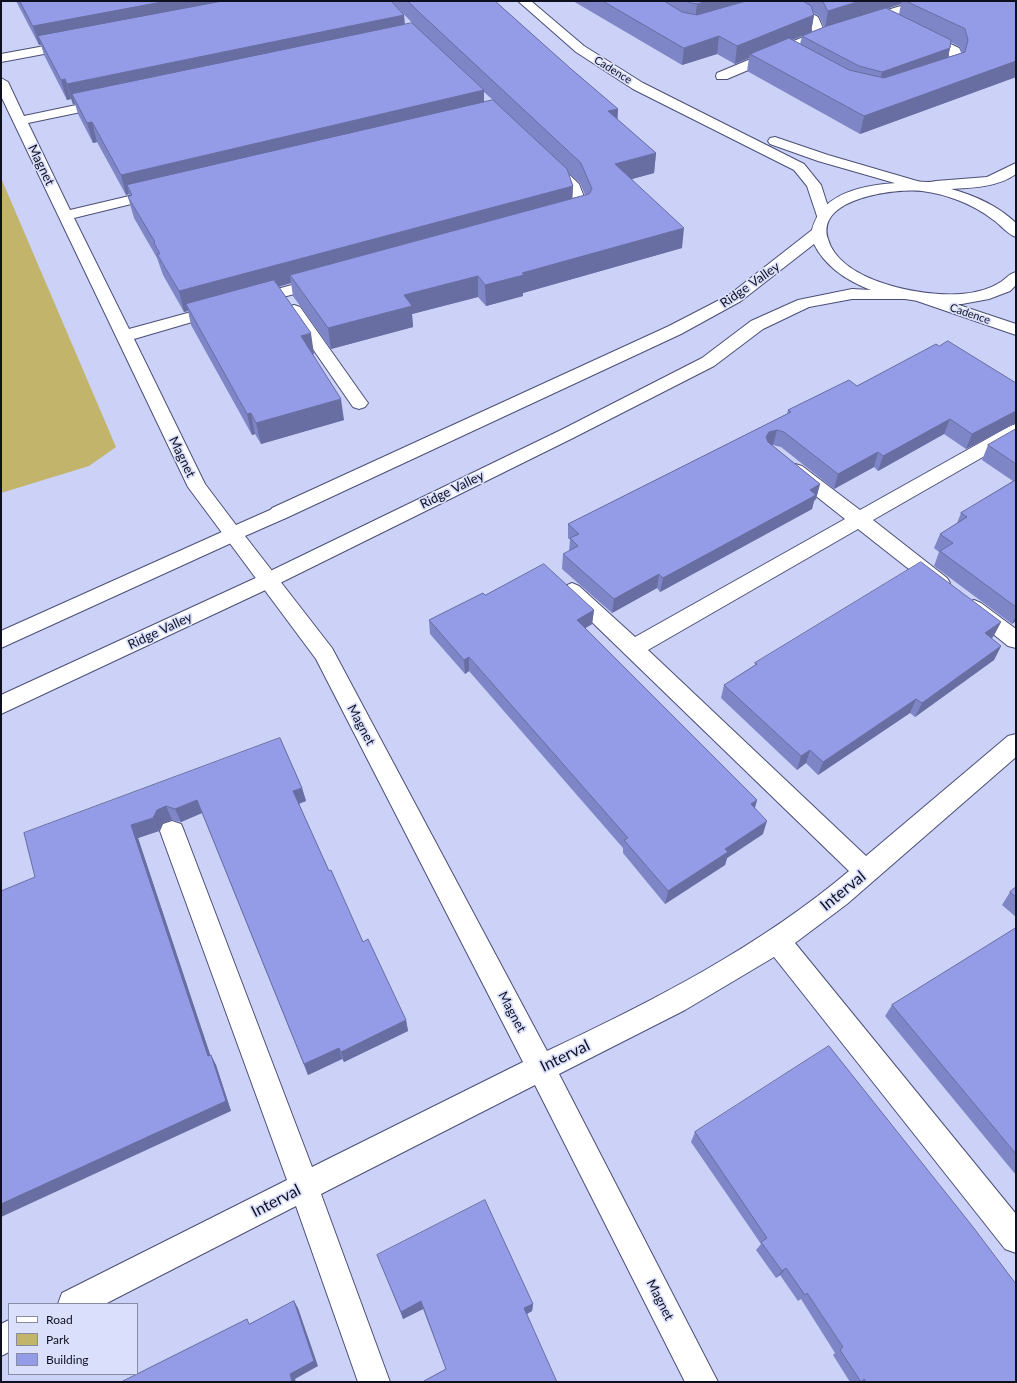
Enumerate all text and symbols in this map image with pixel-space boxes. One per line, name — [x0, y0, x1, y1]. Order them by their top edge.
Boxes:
street label: Cadence — [592, 53, 634, 87]
street label: Magnet — [24, 142, 58, 188]
street label: Ridge Valley — [717, 259, 783, 311]
street label: Cadence — [948, 301, 992, 327]
street label: Magnet — [165, 434, 199, 480]
street label: Ridge Valley — [418, 468, 486, 512]
street label: Ridge Valley — [125, 609, 195, 653]
street label: Magnet — [344, 702, 378, 748]
street label: Interval — [816, 867, 870, 915]
street label: Magnet — [495, 989, 529, 1035]
street label: Interval — [537, 1036, 593, 1076]
street label: Interval — [248, 1180, 304, 1222]
street label: Magnet — [643, 1277, 677, 1323]
legend — [8, 1303, 138, 1375]
text: Road — [46, 1312, 73, 1327]
text: Park — [46, 1332, 69, 1347]
text: Building — [46, 1352, 89, 1367]

